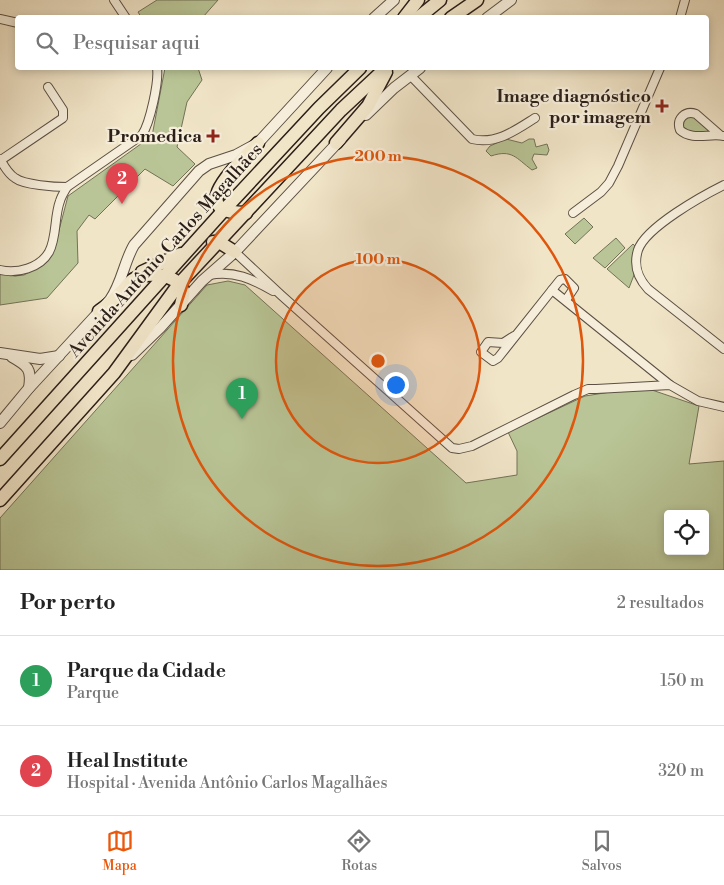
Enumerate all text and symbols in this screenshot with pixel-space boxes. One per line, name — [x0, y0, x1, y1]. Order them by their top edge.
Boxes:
search box — [15, 15, 709, 70]
icon: search — [33, 29, 61, 57]
text: Pesquisar aqui — [73, 31, 200, 55]
place label: Image diagnóstico por imagem — [497, 85, 652, 129]
marker: Image diagnóstico por imagem — [655, 99, 669, 113]
place label: Promedica — [107, 125, 202, 148]
marker: Promedica — [206, 129, 220, 143]
street label: Avenida Antônio Carlos Magalhães — [62, 138, 268, 363]
text: 200 m — [354, 147, 402, 166]
pin: 2 — [106, 163, 138, 204]
text: 100 m — [356, 250, 401, 269]
centre of rings — [369, 352, 387, 370]
your location — [383, 372, 409, 398]
pin: 1 — [226, 378, 258, 419]
map controls — [664, 510, 709, 555]
button: locate — [664, 510, 709, 555]
text: Por perto — [20, 590, 116, 616]
text: 2 resultados — [617, 593, 704, 613]
text: Parque da Cidade — [67, 659, 226, 683]
text: 1 — [32, 671, 40, 691]
text: 150 m — [660, 671, 704, 691]
text: Parque — [67, 683, 119, 703]
text: Heal Institute — [67, 749, 188, 773]
text: 2 — [31, 761, 41, 781]
text: 320 m — [658, 761, 704, 781]
text: Hospital · Avenida Antônio Carlos Magalhães — [67, 773, 387, 793]
tab: Mapa — [102, 827, 137, 875]
tab: Rotas — [341, 827, 377, 875]
tab: Salvos — [582, 827, 622, 875]

